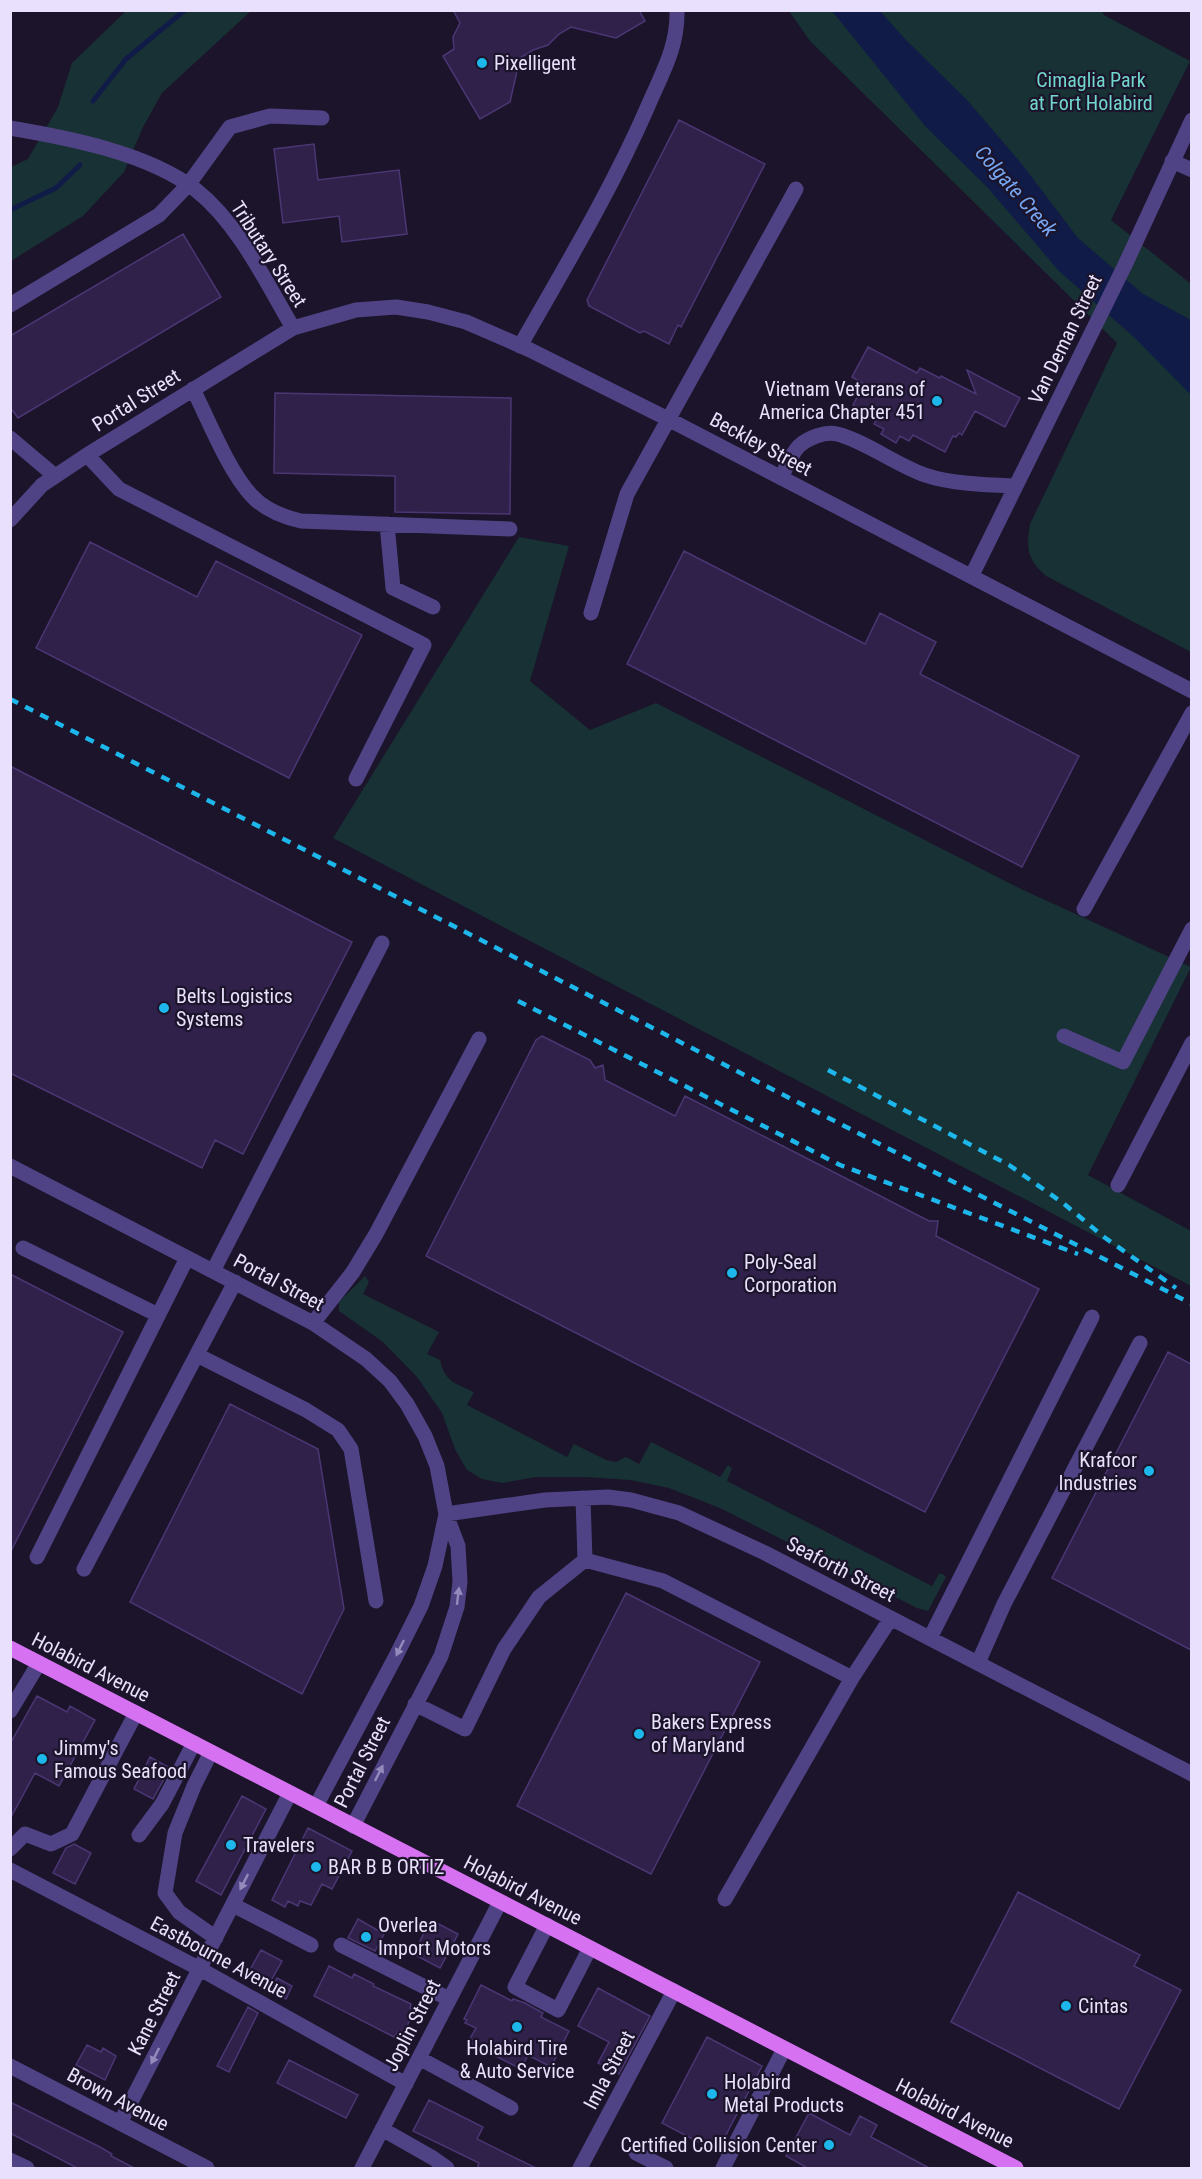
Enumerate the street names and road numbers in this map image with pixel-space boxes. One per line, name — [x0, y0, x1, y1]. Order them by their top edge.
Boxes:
street label: Tributary Street — [226, 197, 312, 312]
street label: Van Deman Street — [1023, 270, 1107, 408]
street label: Portal Street — [88, 364, 184, 436]
street label: Beckley Street — [706, 407, 816, 481]
street label: Portal Street — [230, 1248, 328, 1316]
street label: Seaforth Street — [782, 1531, 900, 1607]
street label: Holabird Avenue — [28, 1627, 154, 1707]
street label: Portal Street — [329, 1712, 395, 1812]
street label: Holabird Avenue — [460, 1850, 586, 1930]
street label: Eastbourne Avenue — [146, 1911, 292, 2003]
street label: Kane Street — [123, 1967, 185, 2059]
street label: Joplin Street — [379, 1975, 445, 2075]
street label: Imla Street — [578, 2026, 640, 2113]
street label: Brown Avenue — [63, 2062, 173, 2136]
street label: Holabird Avenue — [892, 2073, 1018, 2153]

